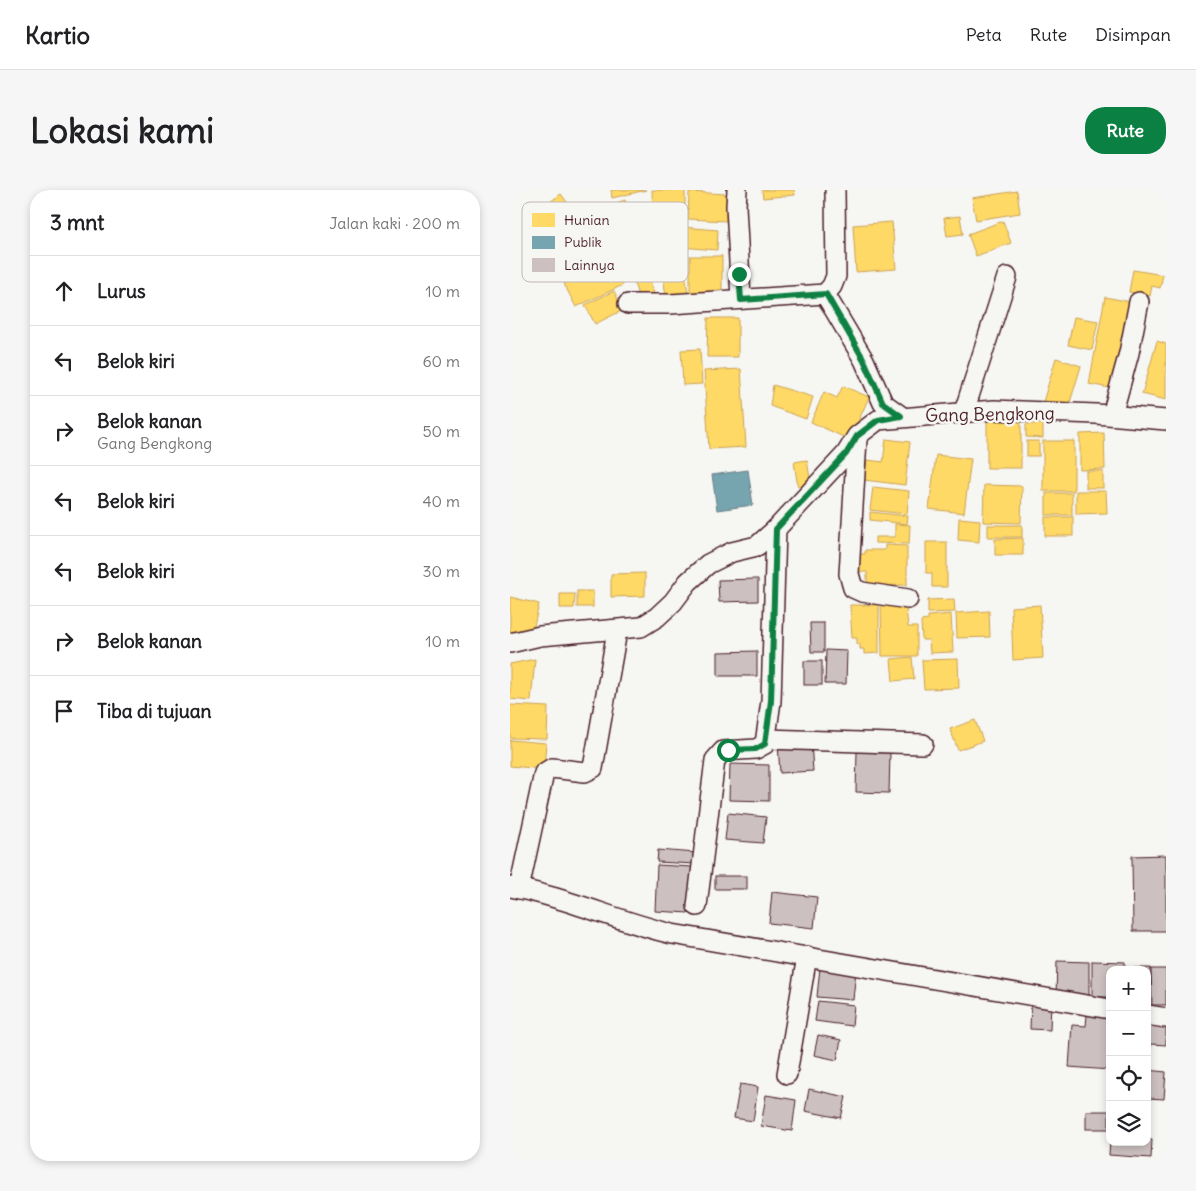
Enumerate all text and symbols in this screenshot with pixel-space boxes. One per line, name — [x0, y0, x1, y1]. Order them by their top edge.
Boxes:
text: Kartio — [25, 20, 90, 50]
text: Peta — [966, 23, 1002, 46]
text: Rute — [1030, 23, 1067, 46]
text: Disimpan — [1095, 23, 1171, 46]
button: Rute — [1085, 107, 1166, 154]
text: Lokasi kami — [30, 108, 214, 152]
legend — [522, 202, 688, 282]
text: 3 mnt — [50, 209, 104, 236]
text: Hunian — [564, 211, 610, 229]
text: Jalan kaki · 200 m — [329, 213, 460, 233]
text: Publik — [564, 233, 602, 251]
text: Lainnya — [564, 256, 615, 274]
route end — [728, 263, 751, 286]
icon: ahead — [50, 277, 78, 305]
text: Lurus — [97, 279, 146, 303]
text: 10 m — [425, 281, 460, 301]
icon: left — [50, 347, 78, 375]
text: Belok kiri — [97, 349, 175, 373]
text: 60 m — [422, 351, 460, 371]
street label: Gang Bengkong — [925, 401, 1055, 427]
text: Belok kanan — [97, 409, 202, 433]
icon: right — [50, 417, 78, 445]
text: 50 m — [422, 421, 460, 441]
text: Gang Bengkong — [97, 433, 212, 453]
icon: left — [50, 487, 78, 515]
text: Belok kiri — [97, 489, 175, 513]
text: 40 m — [422, 491, 460, 511]
icon: left — [50, 557, 78, 585]
text: Belok kiri — [97, 559, 175, 583]
text: 30 m — [423, 561, 460, 581]
icon: right — [50, 627, 78, 655]
text: Belok kanan — [97, 629, 202, 653]
text: 10 m — [425, 631, 460, 651]
icon: arrive — [50, 697, 78, 725]
text: Tiba di tujuan — [97, 699, 212, 723]
route start — [717, 739, 740, 762]
map controls — [1106, 966, 1151, 1146]
button: + — [1106, 966, 1151, 1011]
button: − — [1106, 1011, 1151, 1056]
button: locate — [1106, 1056, 1151, 1101]
button: layers — [1106, 1101, 1151, 1146]

